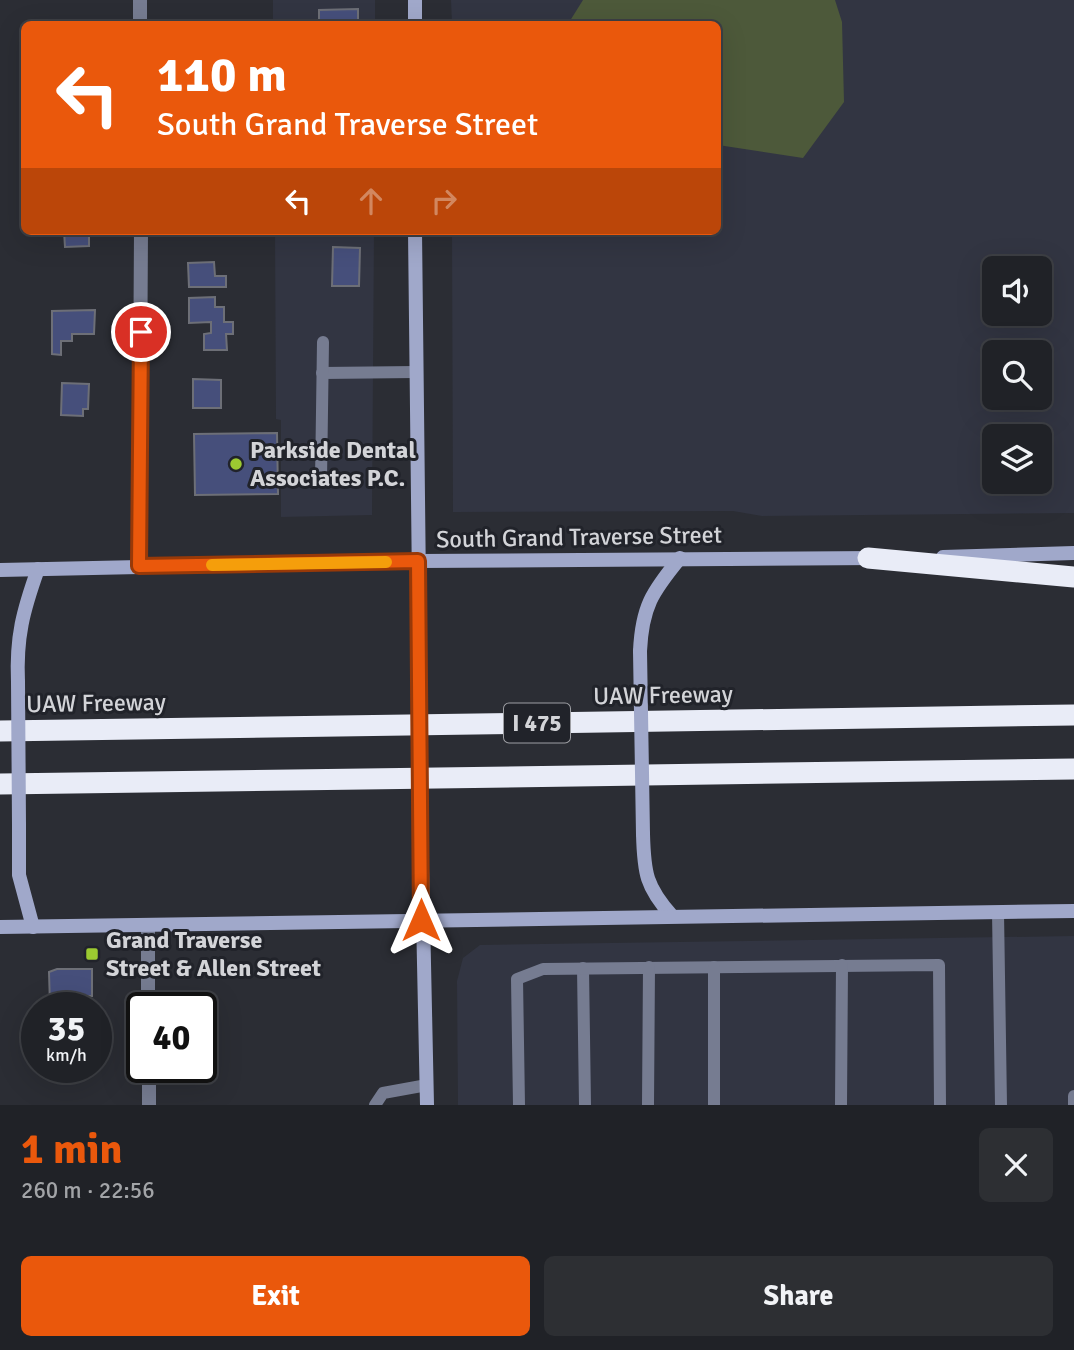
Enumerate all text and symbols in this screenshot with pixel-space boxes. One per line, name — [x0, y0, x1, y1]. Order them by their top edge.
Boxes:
text: 110 m — [157, 45, 287, 105]
icon: left — [42, 49, 133, 140]
text: South Grand Traverse Street — [157, 105, 538, 144]
icon: left — [279, 182, 317, 220]
icon: ahead — [352, 182, 390, 220]
icon: right — [425, 182, 463, 220]
map controls — [982, 256, 1052, 494]
button: sound — [982, 256, 1052, 326]
pin — [111, 302, 171, 362]
icon: arrive — [122, 313, 160, 351]
button: search — [982, 340, 1052, 410]
button: layers — [982, 424, 1052, 494]
place label: Parkside Dental Associates P.C. — [250, 435, 416, 493]
marker: Parkside Dental Associates P.C. — [228, 456, 244, 472]
street label: South Grand Traverse Street — [436, 520, 722, 554]
street label: UAW Freeway — [593, 679, 733, 711]
street label: UAW Freeway — [26, 687, 166, 719]
road number: I 475 — [504, 704, 570, 743]
position arrow — [384, 883, 458, 957]
place label: Grand Traverse Street & Allen Street — [106, 925, 321, 983]
marker: Grand Traverse Street & Allen Street — [84, 946, 100, 962]
speed limit sign: 40 — [126, 992, 217, 1083]
text: 35 — [48, 1007, 85, 1050]
text: km/h — [46, 1044, 87, 1066]
text: 1 min — [21, 1124, 122, 1175]
button: close — [979, 1128, 1053, 1202]
text: 260 m · 22:56 — [21, 1176, 155, 1205]
button: Exit — [21, 1256, 530, 1336]
button: Share — [544, 1256, 1053, 1336]

